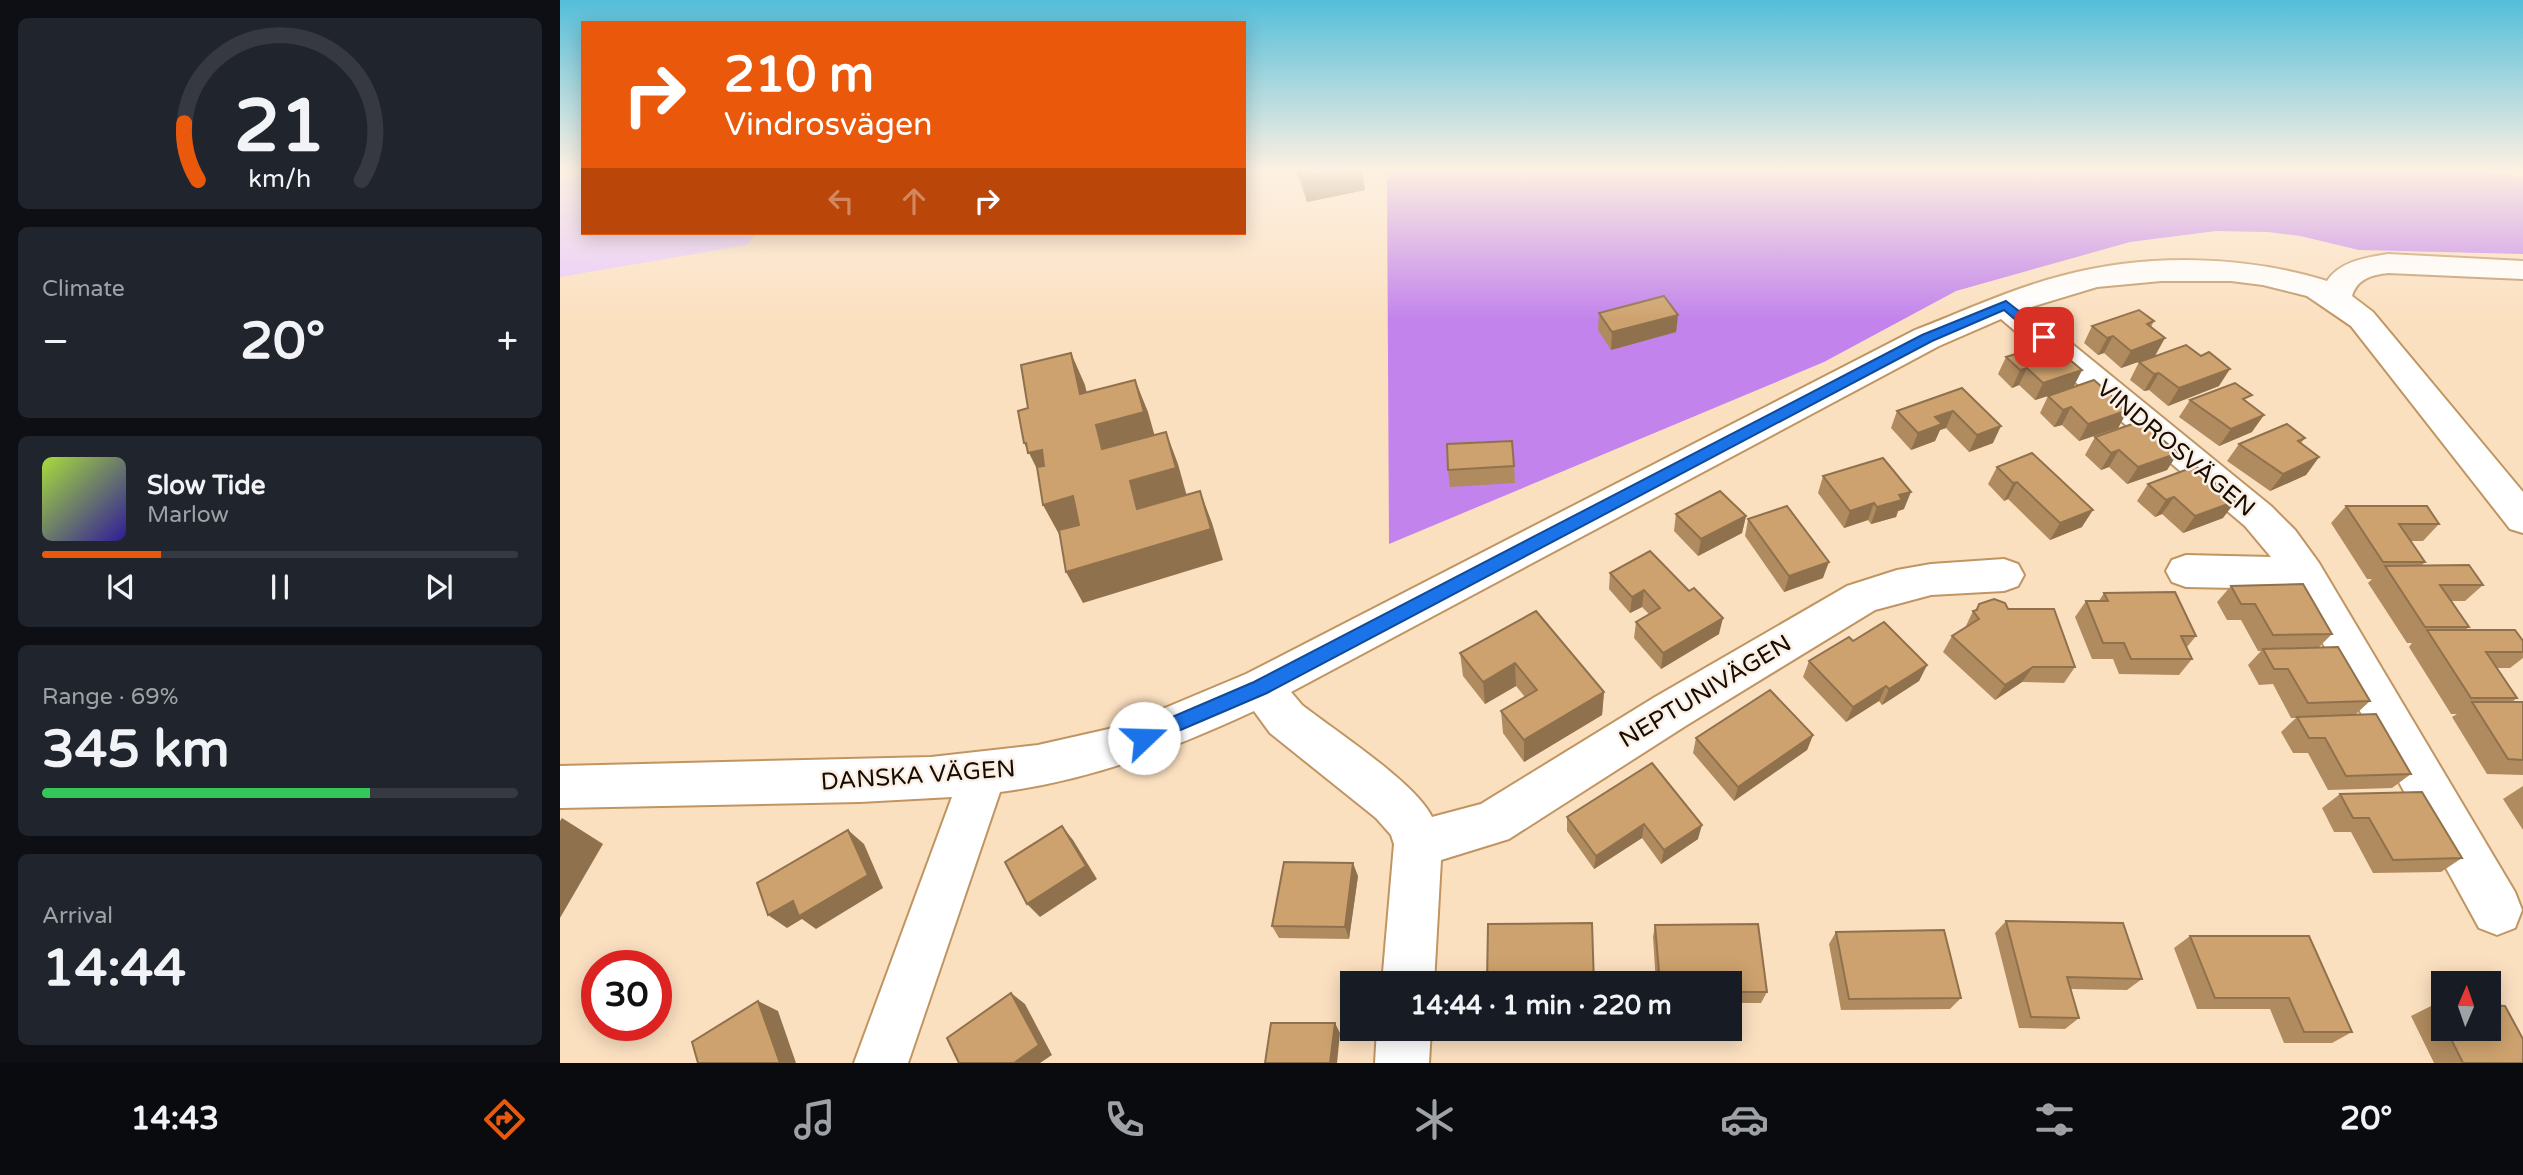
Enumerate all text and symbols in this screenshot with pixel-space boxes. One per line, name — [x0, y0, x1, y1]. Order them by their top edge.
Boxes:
text: 210 m — [724, 46, 874, 105]
icon: right — [609, 49, 700, 140]
text: 21 — [234, 83, 326, 171]
text: Vindrosvägen — [724, 106, 933, 144]
text: km/h — [249, 163, 311, 193]
icon: left — [822, 182, 860, 220]
icon: ahead — [895, 182, 933, 220]
icon: right — [968, 182, 1006, 220]
text: Climate — [42, 275, 125, 303]
pin — [2014, 307, 2074, 367]
text: 20° — [240, 310, 325, 373]
icon: arrive — [2025, 318, 2063, 356]
text: − — [42, 319, 69, 365]
text: + — [497, 319, 518, 365]
street label: VINDROSVÄGEN — [2091, 374, 2261, 523]
text: Slow Tide — [147, 470, 265, 501]
text: Marlow — [147, 501, 229, 529]
icon: previous — [102, 568, 140, 606]
icon: pause — [261, 568, 299, 606]
icon: next — [420, 568, 458, 606]
street label: NEPTUNIVÄGEN — [1614, 629, 1797, 754]
text: Range · 69% — [42, 683, 178, 711]
position arrow — [1107, 701, 1181, 775]
text: 345 km — [42, 718, 230, 781]
street label: DANSKA VÄGEN — [820, 754, 1016, 797]
text: Arrival — [42, 902, 113, 930]
text: 14:44 — [42, 937, 186, 1000]
speed limit sign: 30 — [581, 950, 672, 1041]
north arrow — [2431, 971, 2501, 1041]
map controls — [2431, 971, 2501, 1041]
text: 14:44 · 1 min · 220 m — [1410, 990, 1672, 1021]
icon: directions — [480, 1095, 529, 1144]
icon: music — [790, 1095, 839, 1144]
icon: phone — [1100, 1095, 1149, 1144]
icon: climate — [1410, 1095, 1459, 1144]
icon: car — [1720, 1095, 1769, 1144]
icon: filters — [2030, 1095, 2079, 1144]
text: 14:43 — [130, 1100, 219, 1138]
text: 20° — [2340, 1100, 2392, 1138]

